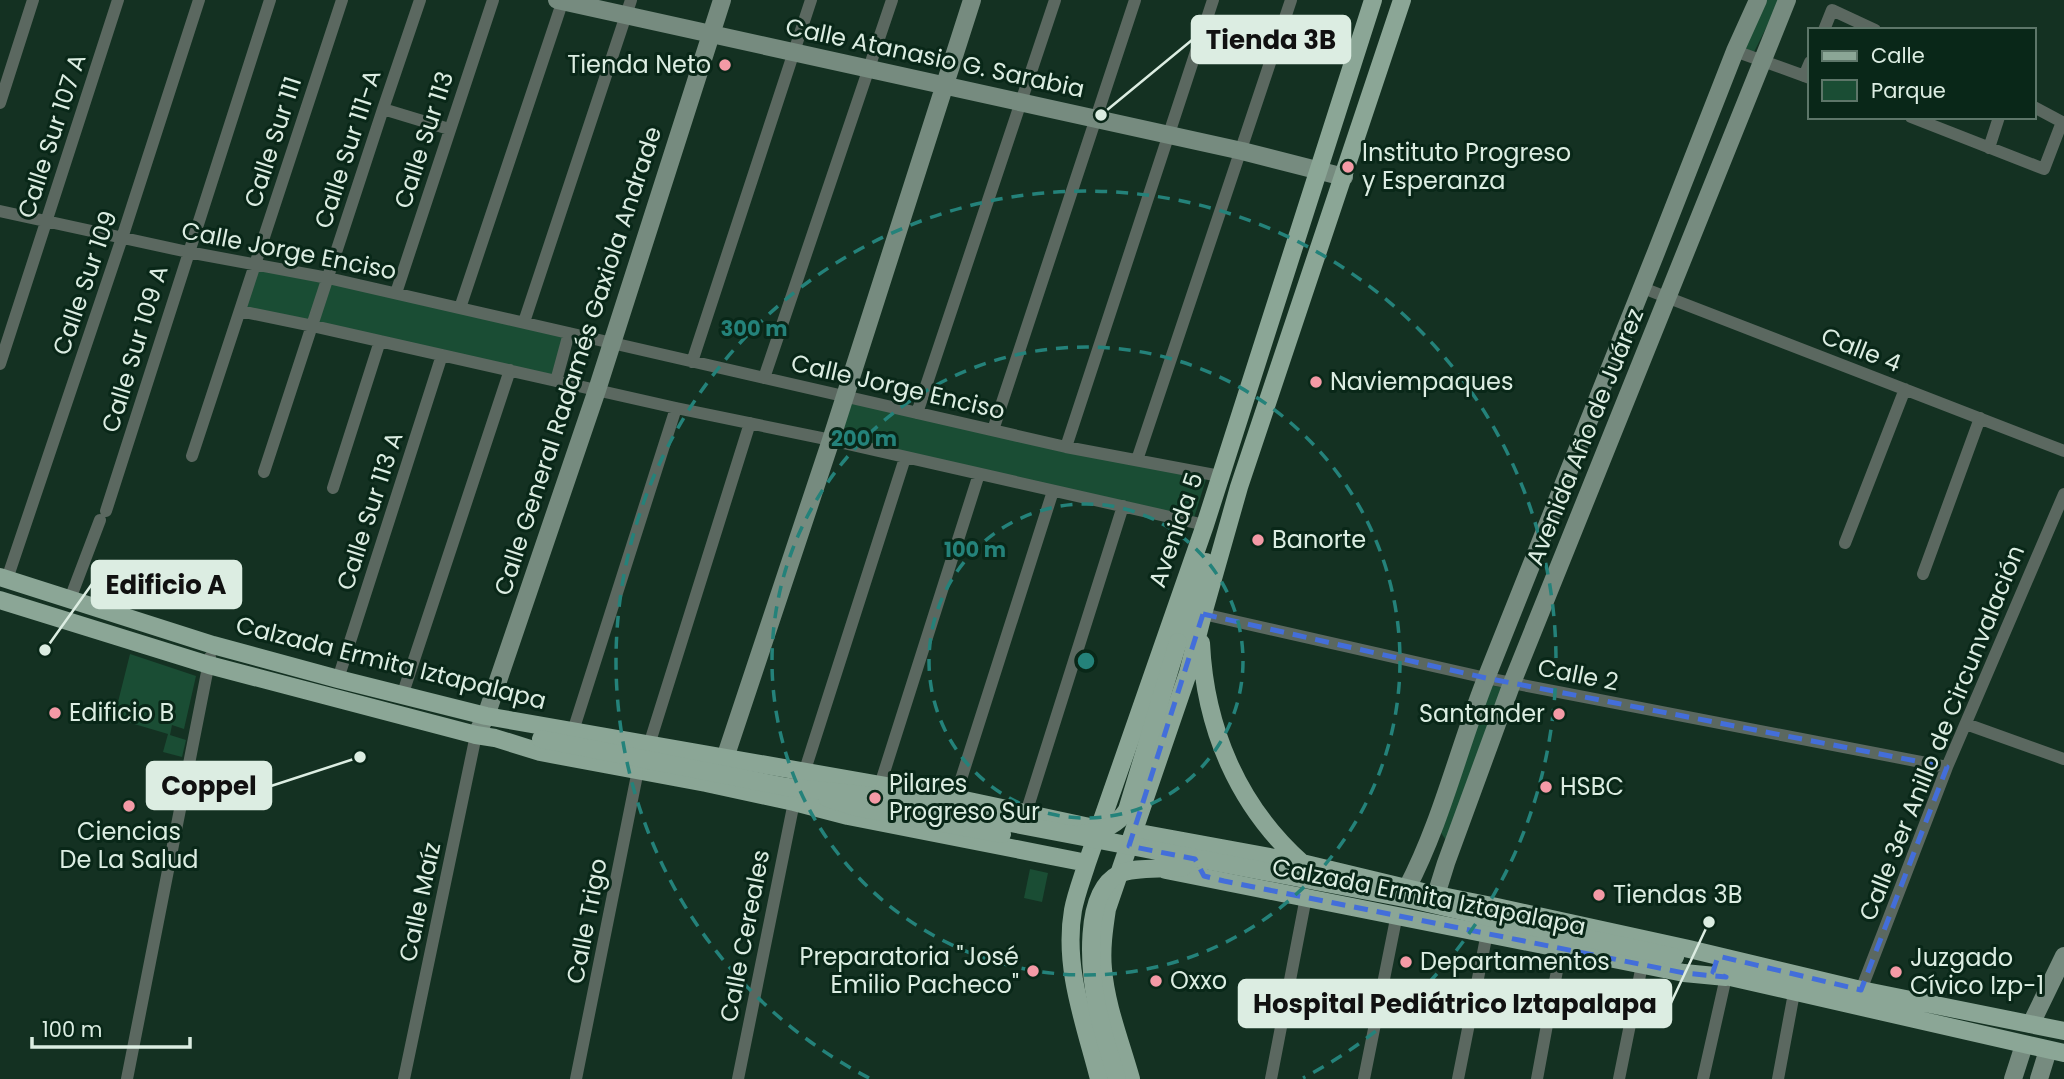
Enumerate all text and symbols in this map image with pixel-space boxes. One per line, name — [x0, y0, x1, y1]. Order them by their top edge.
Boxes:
street label: Calle Atanasio G. Sarabia — [783, 10, 1088, 105]
callout: Tienda 3B — [1192, 16, 1350, 63]
text: Tienda 3B — [1206, 22, 1336, 58]
legend — [1808, 28, 2036, 119]
text: Calle — [1871, 41, 1925, 70]
place label: Tienda Neto — [567, 48, 711, 81]
street label: Calle Sur 107 A — [9, 49, 94, 222]
marker: Tienda Neto — [717, 57, 733, 73]
street label: Calle Sur 111-A — [306, 65, 389, 232]
street label: Calle Sur 113 — [386, 67, 461, 213]
street label: Calle Sur 111 — [236, 72, 309, 211]
text: Parque — [1871, 76, 1946, 105]
street label: Calle General Radamés Gaxiola Andrade — [486, 122, 669, 600]
place label: Instituto Progreso y Esperanza — [1362, 136, 1571, 197]
marker: Instituto Progreso y Esperanza — [1340, 159, 1356, 175]
street label: Calle Sur 109 — [44, 206, 125, 359]
street label: Calle Jorge Enciso — [179, 213, 399, 288]
street label: Calle Sur 109 A — [93, 261, 176, 436]
street label: Avenida Año de Juárez — [1518, 303, 1651, 570]
text: 300 m — [721, 314, 787, 343]
street label: Calle 4 — [1817, 319, 1906, 380]
street label: Calle Jorge Enciso — [788, 346, 1008, 427]
place label: Naviempaques — [1330, 365, 1514, 398]
marker: Naviempaques — [1308, 374, 1324, 390]
text: 200 m — [831, 424, 897, 453]
street label: Calle Sur 113 A — [328, 427, 411, 594]
street label: Avenida 5 — [1140, 468, 1211, 592]
place label: Banorte — [1272, 523, 1366, 556]
marker: Banorte — [1250, 532, 1266, 548]
text: 100 m — [944, 535, 1006, 564]
street label: Calle 3er Anillo de Circunvalación — [1851, 540, 2032, 926]
callout: Edificio A — [92, 561, 241, 608]
text: Edificio A — [105, 567, 227, 603]
street label: Calzada Ermita Iztapalapa — [232, 608, 550, 717]
centre of rings — [1074, 649, 1098, 673]
street label: Calle 2 — [1535, 651, 1621, 698]
place label: Edificio B — [69, 696, 174, 729]
place label: Santander — [1419, 697, 1545, 730]
marker: Edificio B — [47, 705, 63, 721]
marker: Santander — [1551, 706, 1567, 722]
callout: Coppel — [147, 762, 271, 809]
place label: Pilares Progreso Sur — [889, 767, 1040, 828]
text: Coppel — [161, 768, 257, 804]
place label: HSBC — [1560, 770, 1624, 803]
marker: HSBC — [1538, 779, 1554, 795]
marker: Pilares Progreso Sur — [867, 790, 883, 806]
marker: Ciencias De La Salud — [121, 798, 137, 814]
place label: Ciencias De La Salud — [59, 815, 199, 876]
street label: Calle Maíz — [391, 839, 448, 965]
street label: Calle Cereales — [712, 847, 777, 1025]
street label: Calzada Ermita Iztapalapa — [1270, 850, 1589, 943]
street label: Calle Trigo — [558, 855, 615, 987]
place label: Tiendas 3B — [1613, 878, 1742, 911]
marker: Tiendas 3B — [1591, 887, 1607, 903]
place label: Preparatoria "José Emilio Pacheco" — [800, 940, 1019, 1001]
place label: Juzgado Cívico Izp-1 — [1910, 941, 2044, 1002]
place label: Departamentos — [1420, 945, 1610, 978]
marker: Departamentos — [1398, 954, 1414, 970]
marker: Preparatoria "José Emilio Pacheco" — [1025, 963, 1041, 979]
place label: Oxxo — [1170, 964, 1227, 997]
marker: Juzgado Cívico Izp-1 — [1888, 964, 1904, 980]
marker: Oxxo — [1148, 973, 1164, 989]
callout: Hospital Pediátrico Iztapalapa — [1239, 980, 1671, 1027]
text: Hospital Pediátrico Iztapalapa — [1253, 986, 1657, 1022]
scale bar — [32, 1006, 189, 1050]
text: 100 m — [42, 1015, 102, 1044]

